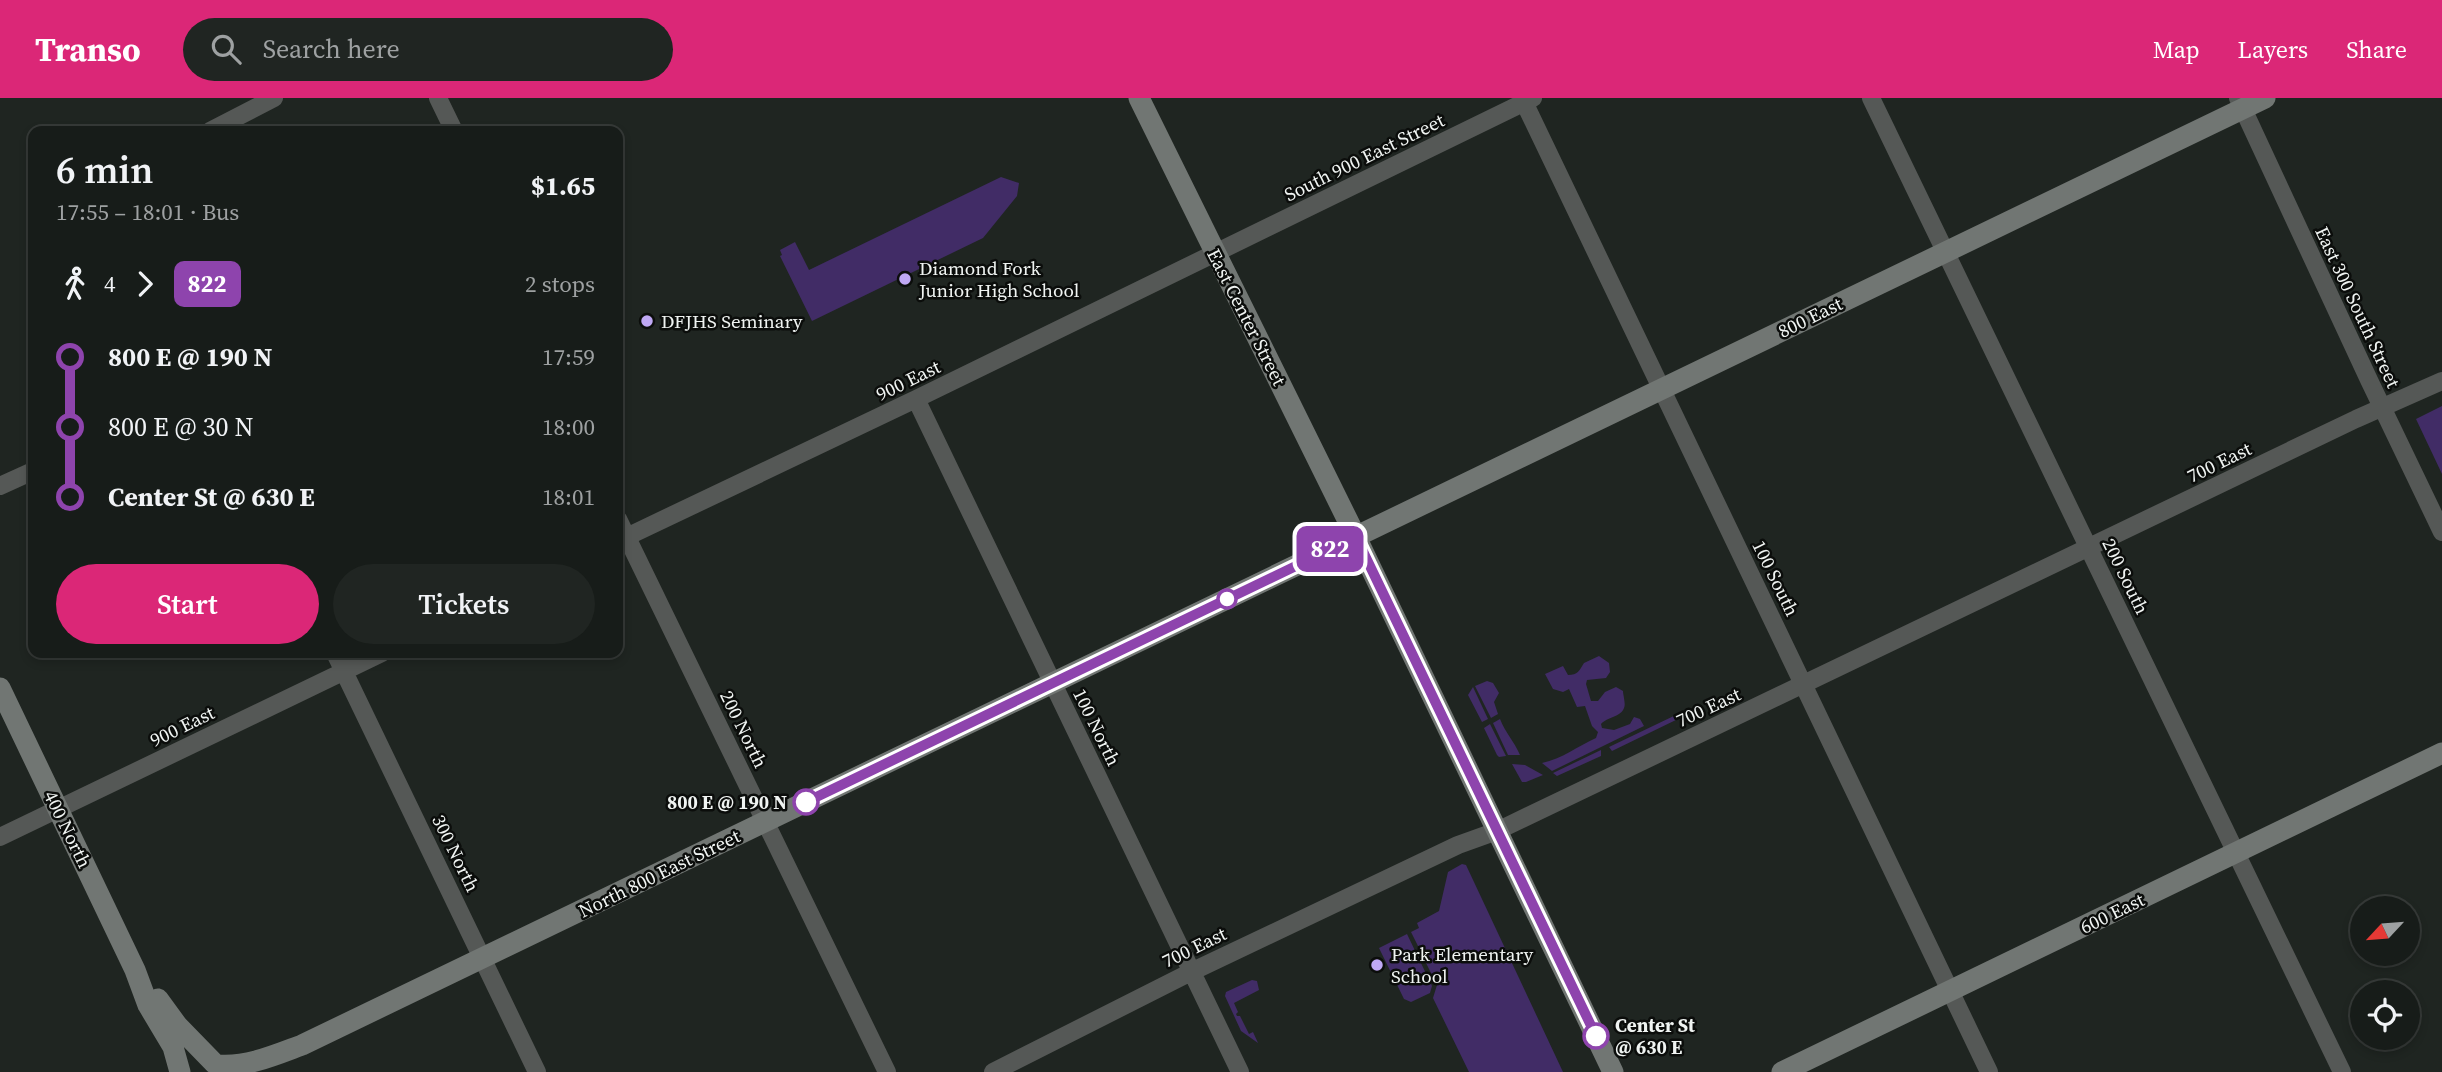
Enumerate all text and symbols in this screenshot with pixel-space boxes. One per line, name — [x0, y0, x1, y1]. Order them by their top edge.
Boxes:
search box — [183, 18, 673, 81]
text: Transo — [35, 27, 141, 72]
icon: search — [207, 30, 245, 68]
text: Search here — [263, 31, 400, 67]
text: Map — [2153, 33, 2200, 66]
text: Layers — [2238, 33, 2308, 66]
text: Share — [2346, 33, 2407, 66]
street label: South 900 East Street — [1280, 107, 1449, 207]
text: 6 min — [56, 144, 154, 196]
text: $1.65 — [531, 168, 595, 204]
text: 17:55 – 18:01 · Bus — [56, 196, 239, 228]
street label: East 300 South Street — [2309, 222, 2407, 393]
street label: East Center Street — [1201, 244, 1293, 391]
place label: Diamond Fork Junior High School — [918, 255, 1080, 303]
icon: walk — [56, 265, 94, 303]
icon: forward — [126, 265, 164, 303]
text: 822 — [188, 267, 227, 300]
text: 4 — [104, 268, 116, 300]
text: 2 stops — [525, 268, 595, 300]
marker: Diamond Fork Junior High School — [897, 271, 913, 287]
street label: 800 East — [1774, 290, 1847, 344]
place label: DFJHS Seminary — [661, 308, 803, 334]
marker: DFJHS Seminary — [639, 313, 655, 329]
text: 800 E @ 190 N — [108, 339, 272, 375]
text: 17:59 — [542, 341, 595, 373]
street label: 900 East — [872, 353, 945, 407]
text: 800 E @ 30 N — [108, 409, 254, 445]
text: 18:00 — [542, 411, 595, 443]
street label: 700 East — [2183, 435, 2256, 489]
text: Center St @ 630 E — [108, 479, 315, 515]
text: 18:01 — [542, 481, 595, 513]
line badge: 822 — [1290, 526, 1370, 572]
text: 822 — [1310, 532, 1350, 565]
street label: 200 South — [2096, 534, 2156, 618]
street label: 100 South — [1746, 536, 1806, 620]
button: Start — [56, 564, 319, 644]
button: Tickets — [333, 564, 595, 644]
unlabelled marker — [1217, 589, 1237, 609]
street label: 700 East — [1671, 680, 1745, 733]
street label: 100 North — [1067, 684, 1127, 770]
street label: 200 North — [714, 686, 774, 772]
street label: 900 East — [146, 699, 219, 753]
street label: 400 North — [38, 786, 98, 872]
place label: 800 E @ 190 N — [667, 789, 787, 815]
marker: 800 E @ 190 N — [793, 789, 819, 815]
street label: 300 North — [426, 810, 486, 896]
street label: North 800 East Street — [574, 822, 745, 923]
street label: 600 East — [2076, 886, 2149, 940]
north arrow — [2350, 896, 2420, 966]
map controls — [2350, 896, 2420, 1050]
street label: 700 East — [1158, 920, 1231, 974]
place label: Park Elementary School — [1391, 941, 1533, 989]
marker: Park Elementary School — [1369, 957, 1385, 973]
button: locate — [2350, 980, 2420, 1050]
place label: Center St @ 630 E — [1615, 1012, 1695, 1060]
marker: Center St @ 630 E — [1583, 1023, 1609, 1049]

